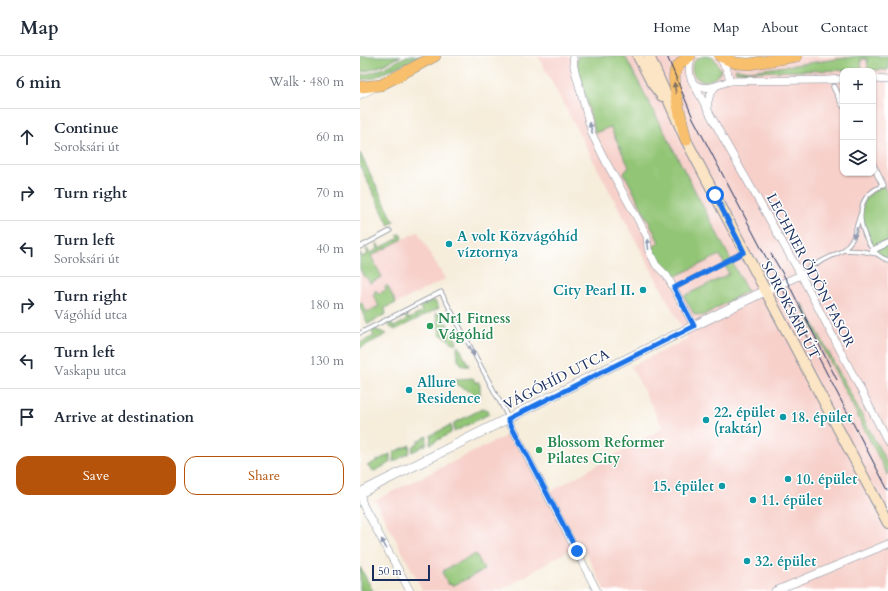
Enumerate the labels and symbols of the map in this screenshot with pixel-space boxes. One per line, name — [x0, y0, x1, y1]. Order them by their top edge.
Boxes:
one-way arrow — [672, 82, 678, 94]
one-way arrow — [587, 121, 593, 134]
route start — [706, 186, 724, 204]
street label: LECHNER ÖDÖN FASOR — [762, 190, 859, 351]
place label: A volt Közvágóhíd víztornya — [457, 227, 578, 262]
one-way arrow — [852, 227, 858, 239]
one-way arrow — [644, 237, 651, 250]
marker: A volt Közvágóhíd víztornya — [444, 239, 454, 249]
street label: SOROKSÁRI ÚT — [757, 258, 824, 362]
place label: City Pearl II. — [553, 281, 635, 300]
marker: City Pearl II. — [638, 285, 648, 295]
place label: Nr1 Fitness Vágóhíd — [438, 309, 510, 344]
marker: Nr1 Fitness Vágóhíd — [425, 321, 435, 331]
one-way arrow — [469, 345, 476, 357]
street label: VÁGÓHÍD UTCA — [500, 345, 612, 414]
place label: Allure Residence — [417, 373, 481, 408]
marker: Allure Residence — [404, 385, 414, 395]
place label: 22. épület (raktár) — [714, 403, 775, 438]
place label: 18. épület — [791, 408, 852, 427]
marker: 18. épület — [778, 412, 788, 422]
marker: 22. épület (raktár) — [701, 415, 711, 425]
place label: Blossom Reformer Pilates City — [547, 433, 665, 468]
marker: Blossom Reformer Pilates City — [534, 445, 544, 455]
place label: 10. épület — [796, 470, 857, 489]
marker: 10. épület — [783, 474, 793, 484]
place label: 15. épület — [653, 477, 714, 496]
marker: 15. épület — [717, 481, 727, 491]
place label: 11. épület — [761, 491, 822, 510]
marker: 11. épület — [748, 495, 758, 505]
one-way arrow — [381, 539, 388, 550]
route end — [568, 542, 586, 560]
place label: 32. épület — [755, 552, 816, 571]
marker: 32. épület — [742, 556, 752, 566]
scale bar — [372, 563, 430, 582]

